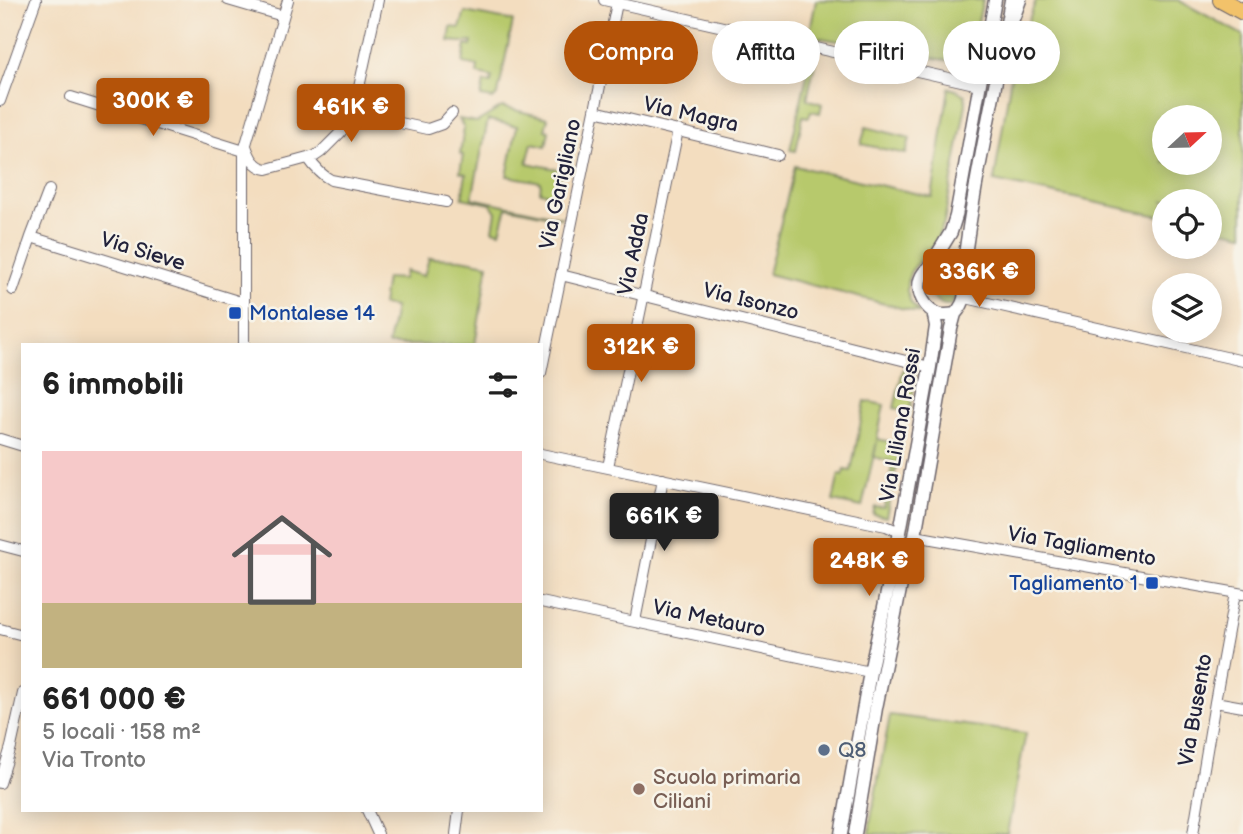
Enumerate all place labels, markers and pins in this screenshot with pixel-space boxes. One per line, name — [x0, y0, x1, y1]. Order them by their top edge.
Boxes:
pin: 300K € — [96, 78, 210, 138]
pin: 461K € — [294, 85, 408, 144]
pin: 336K € — [922, 250, 1036, 309]
place label: Montalese 14 — [249, 301, 375, 326]
marker: Montalese 14 — [227, 305, 243, 321]
pin: 312K € — [584, 324, 698, 384]
pin: 661K € — [607, 494, 721, 553]
pin: 248K € — [812, 538, 926, 598]
place label: Tagliamento 1 — [1009, 571, 1138, 596]
marker: Tagliamento 1 — [1144, 575, 1160, 591]
place label: Q8 — [838, 738, 867, 763]
marker: Q8 — [816, 742, 832, 758]
place label: Scuola primaria Ciliani — [653, 765, 801, 814]
marker: Scuola primaria Ciliani — [631, 781, 647, 797]

